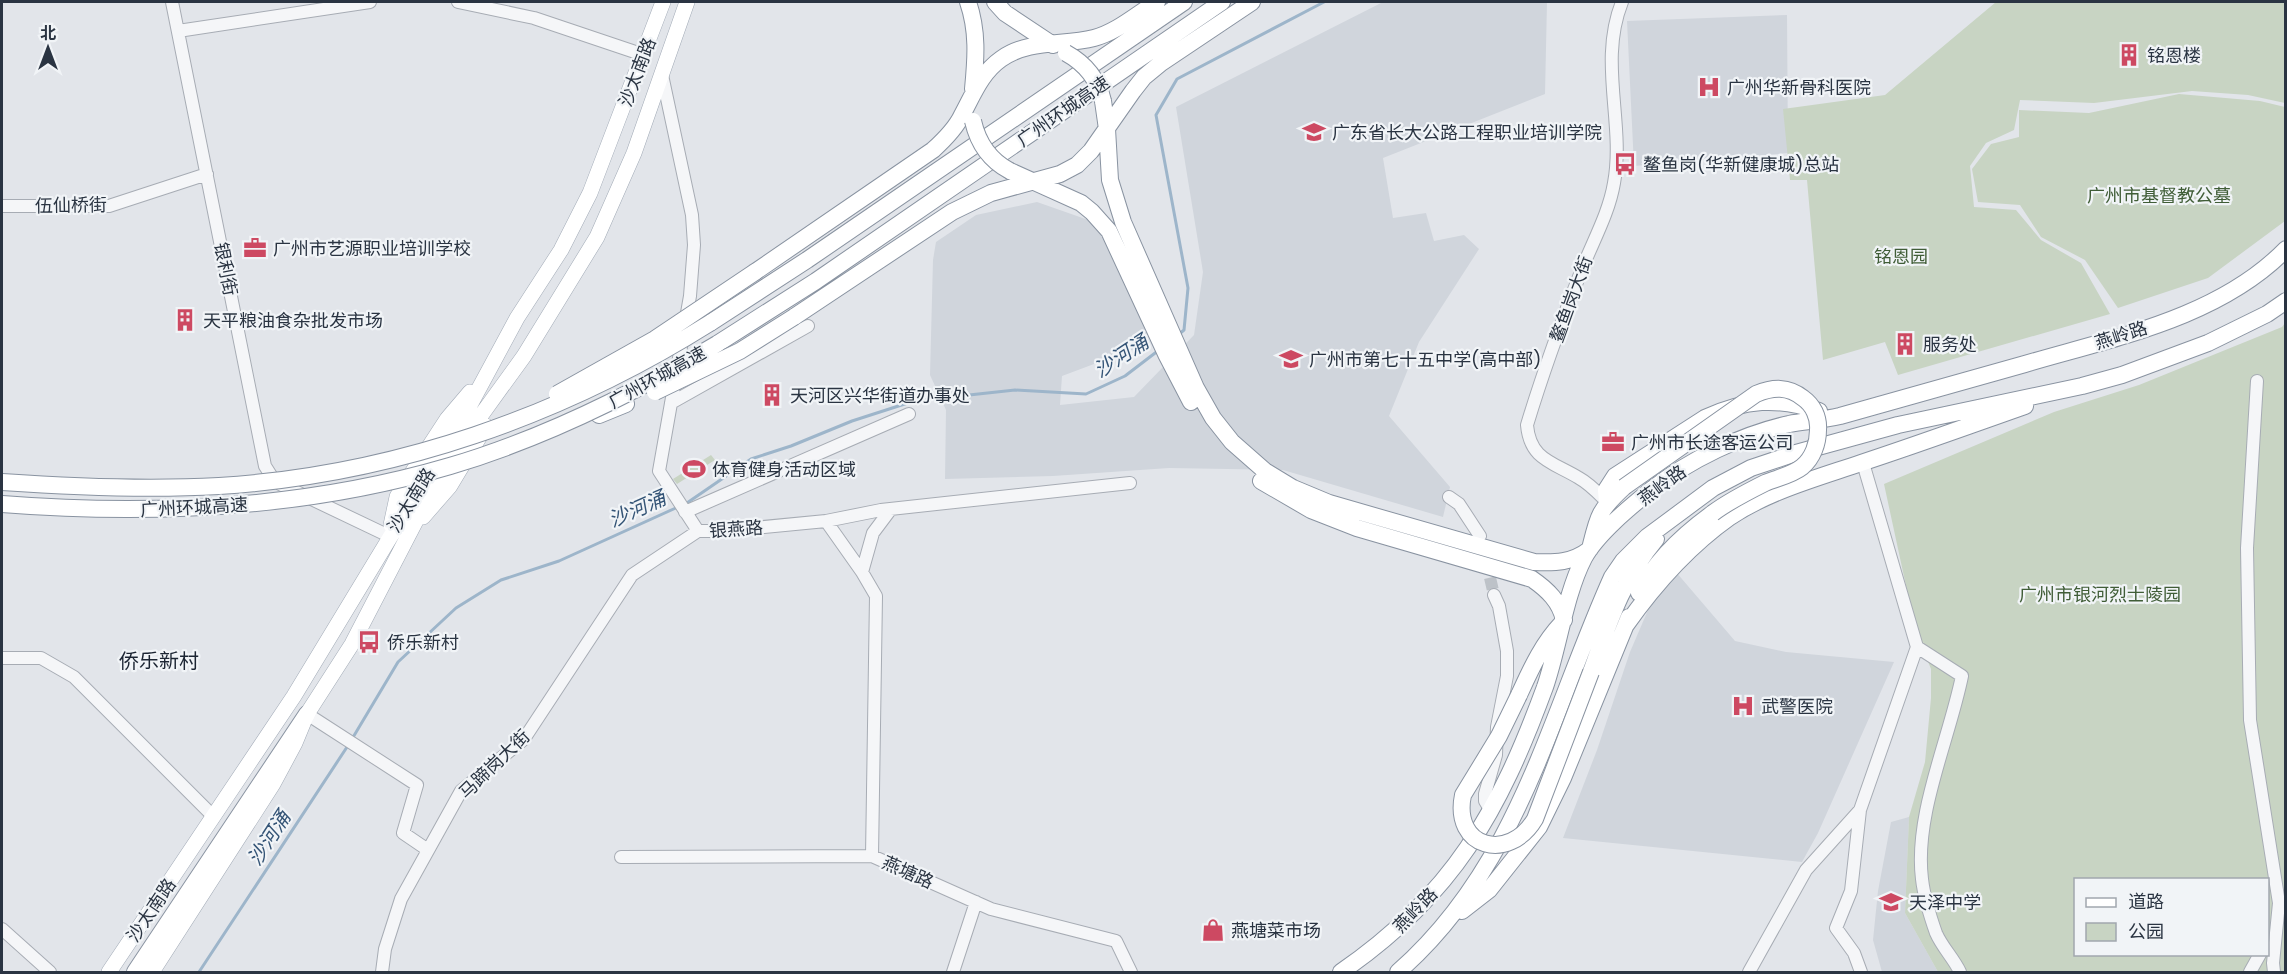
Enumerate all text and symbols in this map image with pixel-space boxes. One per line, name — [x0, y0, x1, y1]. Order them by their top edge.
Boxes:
north arrow — [18, 18, 78, 78]
text: 北 — [40, 22, 56, 45]
street label: 沙太南路 — [612, 34, 662, 110]
building icon: 铭恩楼 — [2116, 42, 2142, 68]
place label: 铭恩楼 — [2147, 43, 2201, 68]
street label: 广州环城高速 — [1012, 70, 1114, 152]
hospital icon: 广州华新骨科医院 — [1696, 74, 1722, 100]
place label: 广州华新骨科医院 — [1727, 75, 1871, 100]
school or university icon: 广东省长大公路工程职业培训学院 — [1301, 119, 1327, 145]
place label: 广东省长大公路工程职业培训学院 — [1332, 120, 1602, 145]
bus stop icon: 鳌鱼岗(华新健康城)总站 — [1612, 151, 1638, 177]
place label: 鳌鱼岗(华新健康城)总站 — [1643, 152, 1839, 177]
park label: 广州市基督教公墓 — [2087, 183, 2231, 208]
street label: 伍仙桥街 — [35, 192, 107, 218]
office icon: 广州市艺源职业培训学校 — [242, 235, 268, 261]
place label: 广州市艺源职业培训学校 — [273, 236, 471, 261]
street label: 银利街 — [209, 240, 243, 298]
park label: 铭恩园 — [1874, 244, 1928, 269]
street label: 鳌鱼岗大街 — [1544, 252, 1598, 346]
building icon: 天平粮油食杂批发市场 — [172, 307, 198, 333]
place label: 天平粮油食杂批发市场 — [203, 308, 383, 333]
street label: 燕岭路 — [2091, 315, 2151, 355]
water label: 沙河涌 — [1088, 327, 1155, 384]
building icon: 服务处 — [1892, 331, 1918, 357]
place label: 服务处 — [1923, 332, 1977, 357]
street label: 广州环城高速 — [604, 340, 710, 414]
school or university icon: 广州市第七十五中学(高中部) — [1278, 346, 1304, 372]
place label: 广州市第七十五中学(高中部) — [1309, 347, 1541, 372]
building icon: 天河区兴华街道办事处 — [759, 382, 785, 408]
place label: 天河区兴华街道办事处 — [790, 383, 970, 408]
office icon: 广州市长途客运公司 — [1600, 429, 1626, 455]
place label: 广州市长途客运公司 — [1631, 430, 1793, 455]
sports icon: 体育健身活动区域 — [681, 456, 707, 482]
place label: 体育健身活动区域 — [712, 457, 856, 482]
street label: 燕岭路 — [1633, 459, 1691, 511]
street label: 沙太南路 — [381, 463, 441, 537]
water label: 沙河涌 — [604, 483, 672, 534]
street label: 广州环城高速 — [139, 492, 249, 522]
street label: 银燕路 — [708, 515, 764, 543]
park label: 广州市银河烈士陵园 — [2019, 582, 2181, 607]
bus stop icon: 侨乐新村 — [356, 629, 382, 655]
place label: 侨乐新村 — [387, 630, 459, 655]
district label: 侨乐新村 — [119, 647, 199, 675]
hospital icon: 武警医院 — [1730, 693, 1756, 719]
place label: 武警医院 — [1761, 694, 1833, 719]
street label: 马蹄岗大街 — [453, 724, 535, 804]
water label: 沙河涌 — [241, 804, 298, 871]
street label: 燕塘路 — [878, 850, 938, 894]
street label: 沙太南路 — [121, 873, 181, 947]
legend — [2074, 878, 2269, 956]
street label: 燕岭路 — [1387, 882, 1443, 938]
school or university icon: 天泽中学 — [1878, 889, 1904, 915]
text: 道路 — [2128, 889, 2164, 914]
place label: 天泽中学 — [1909, 890, 1981, 915]
shop icon: 燕塘菜市场 — [1200, 917, 1226, 943]
place label: 燕塘菜市场 — [1231, 918, 1321, 943]
text: 公园 — [2128, 919, 2164, 944]

